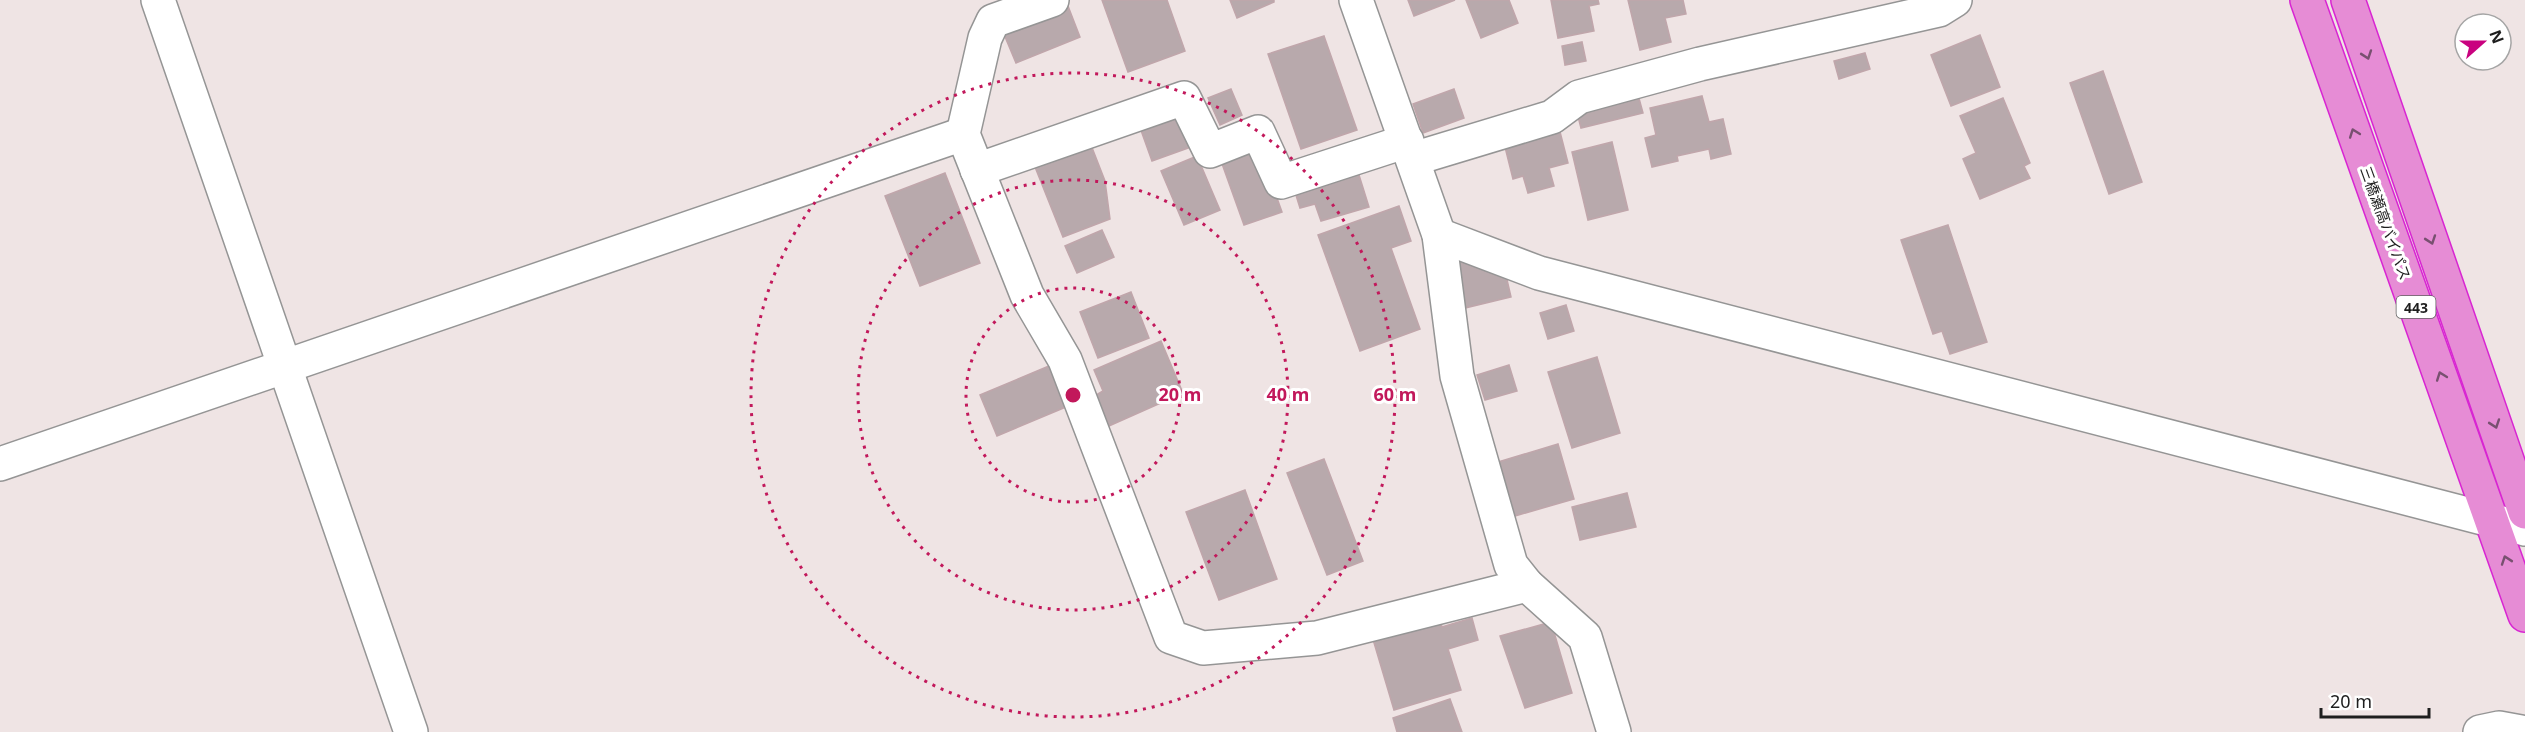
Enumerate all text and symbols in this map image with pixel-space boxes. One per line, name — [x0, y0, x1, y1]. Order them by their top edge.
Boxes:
north arrow — [2453, 12, 2513, 72]
text: N — [2484, 27, 2510, 47]
one-way arrow — [2360, 49, 2373, 60]
one-way arrow — [2349, 128, 2362, 139]
street label: 三橋瀬高バイパス — [2356, 163, 2416, 283]
one-way arrow — [2424, 234, 2436, 245]
road number: 443 — [2396, 296, 2436, 318]
one-way arrow — [2435, 371, 2448, 382]
text: 20 m — [1159, 382, 1201, 406]
text: 40 m — [1267, 382, 1309, 406]
text: 60 m — [1374, 382, 1416, 406]
centre of rings — [1063, 385, 1083, 405]
one-way arrow — [2487, 418, 2500, 429]
one-way arrow — [2500, 555, 2513, 566]
scale bar — [2321, 681, 2429, 719]
text: 20 m — [2330, 689, 2372, 713]

